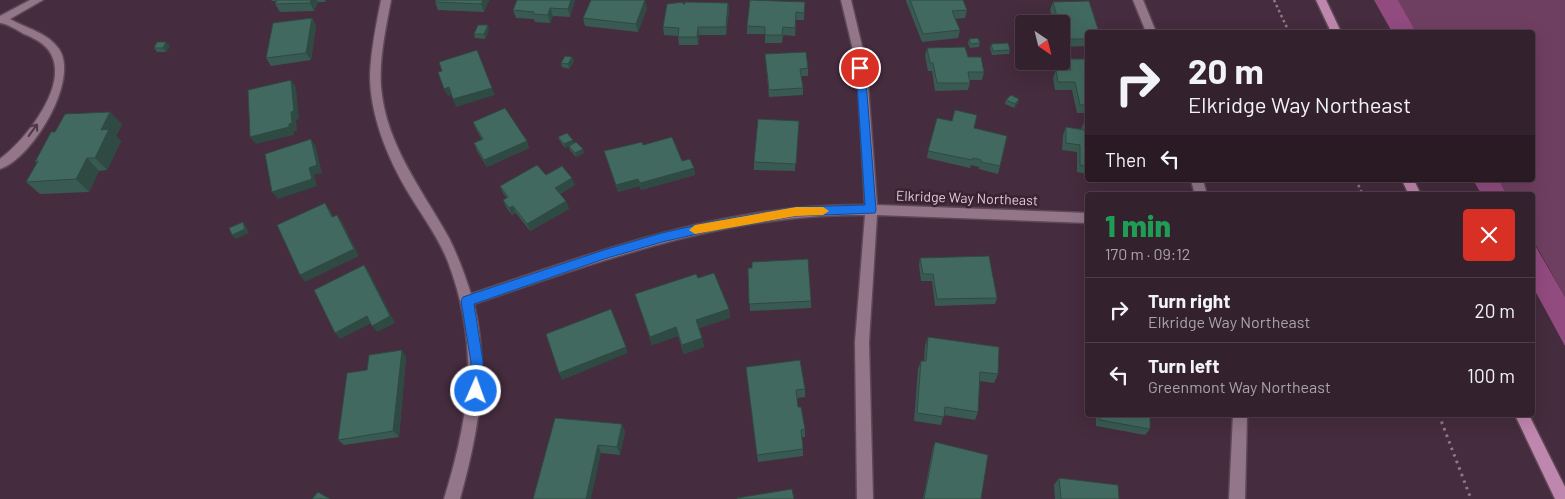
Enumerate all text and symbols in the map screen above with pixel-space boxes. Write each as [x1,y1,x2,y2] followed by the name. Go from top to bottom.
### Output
[1015,15,1070,70] north arrow
[1015,15,1070,70] map controls
[839,47,881,89] pin
[1188,49,1264,91] text: 20 m
[1105,50,1170,115] icon: right
[846,54,874,82] icon: arrive
[1188,91,1411,117] text: Elkridge Way Northeast
[28,123,38,137] one-way arrow
[1156,145,1184,173] icon: left
[1105,148,1146,171] text: Then
[896,187,1038,208] street label: Elkridge Way Northeast
[1105,207,1171,243] text: 1 min
[1463,209,1515,261] button: close
[1105,244,1190,263] text: 170 m · 09:12
[1148,289,1230,312] text: Turn right
[1105,296,1133,324] icon: right
[1475,299,1515,322] text: 20 m
[1148,312,1310,331] text: Elkridge Way Northeast
[1148,354,1219,377] text: Turn left
[1105,361,1133,389] icon: left
[449,364,501,416] position arrow
[1467,364,1515,387] text: 100 m
[1148,377,1331,396] text: Greenmont Way Northeast

